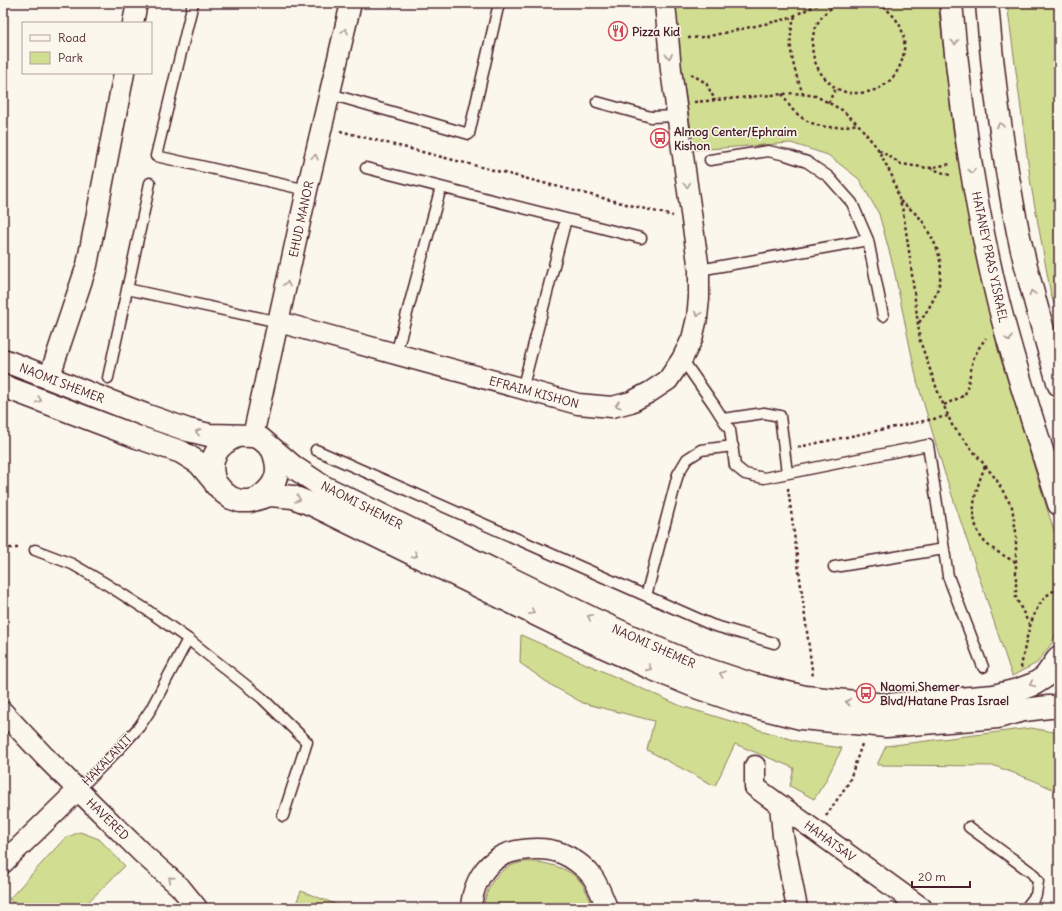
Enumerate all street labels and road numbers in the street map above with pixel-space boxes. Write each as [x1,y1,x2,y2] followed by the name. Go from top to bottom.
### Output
[286,179,317,259] street label: EHUD MANOR
[969,190,1011,324] street label: HATANEY PRAS YISRAEL
[17,360,107,406] street label: NAOMI SHEMER
[487,373,581,411] street label: EFRAIM KISHON
[319,478,406,532] street label: NAOMI SHEMER
[610,621,698,671] street label: NAOMI SHEMER
[79,731,135,789] street label: HAKALANIT
[83,795,133,843] street label: HAVERED
[801,817,859,865] street label: HAHATSAV

